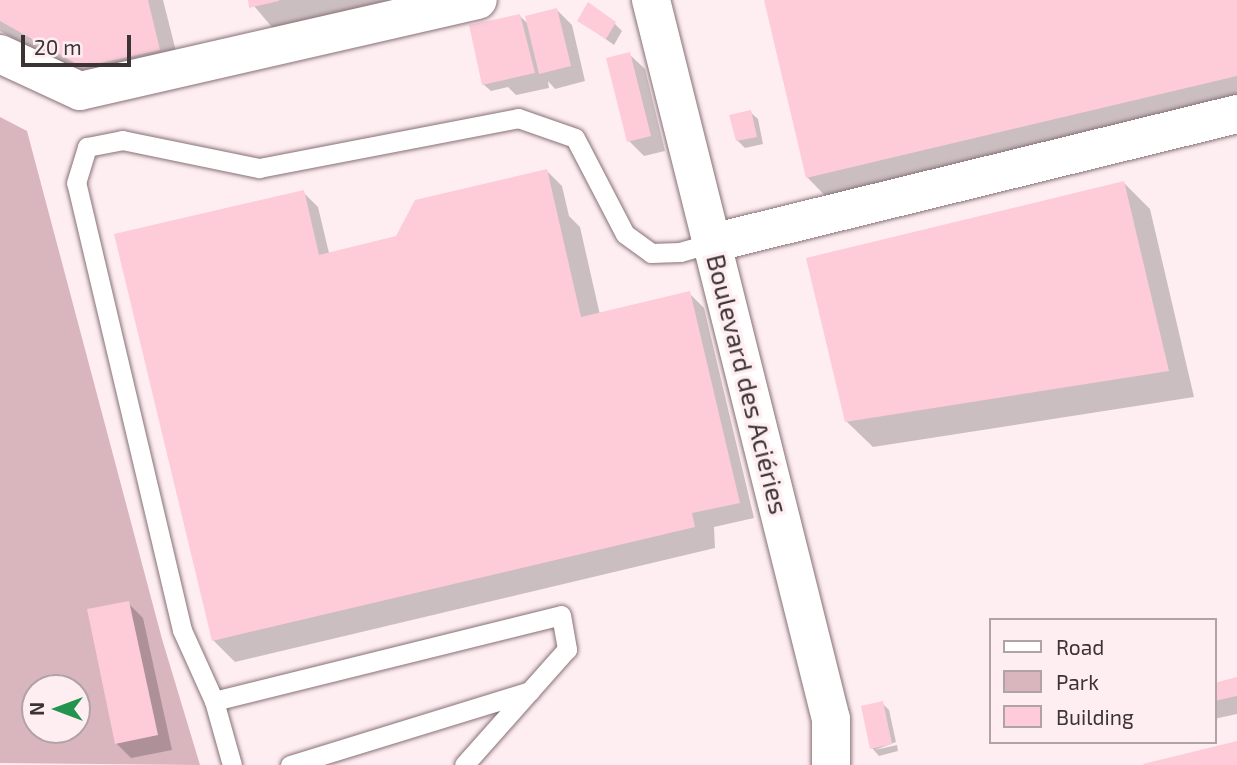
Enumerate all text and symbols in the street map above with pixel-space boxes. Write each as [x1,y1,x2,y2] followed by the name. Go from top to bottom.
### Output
[24,21,135,65] scale bar
[34,34,82,59] text: 20 m
[701,251,795,517] street label: Boulevard des Aciéries
[988,618,1216,744] legend
[1056,634,1104,659] text: Road
[1056,669,1099,694] text: Park
[21,674,91,744] north arrow
[25,702,48,716] text: N
[1056,704,1134,729] text: Building

